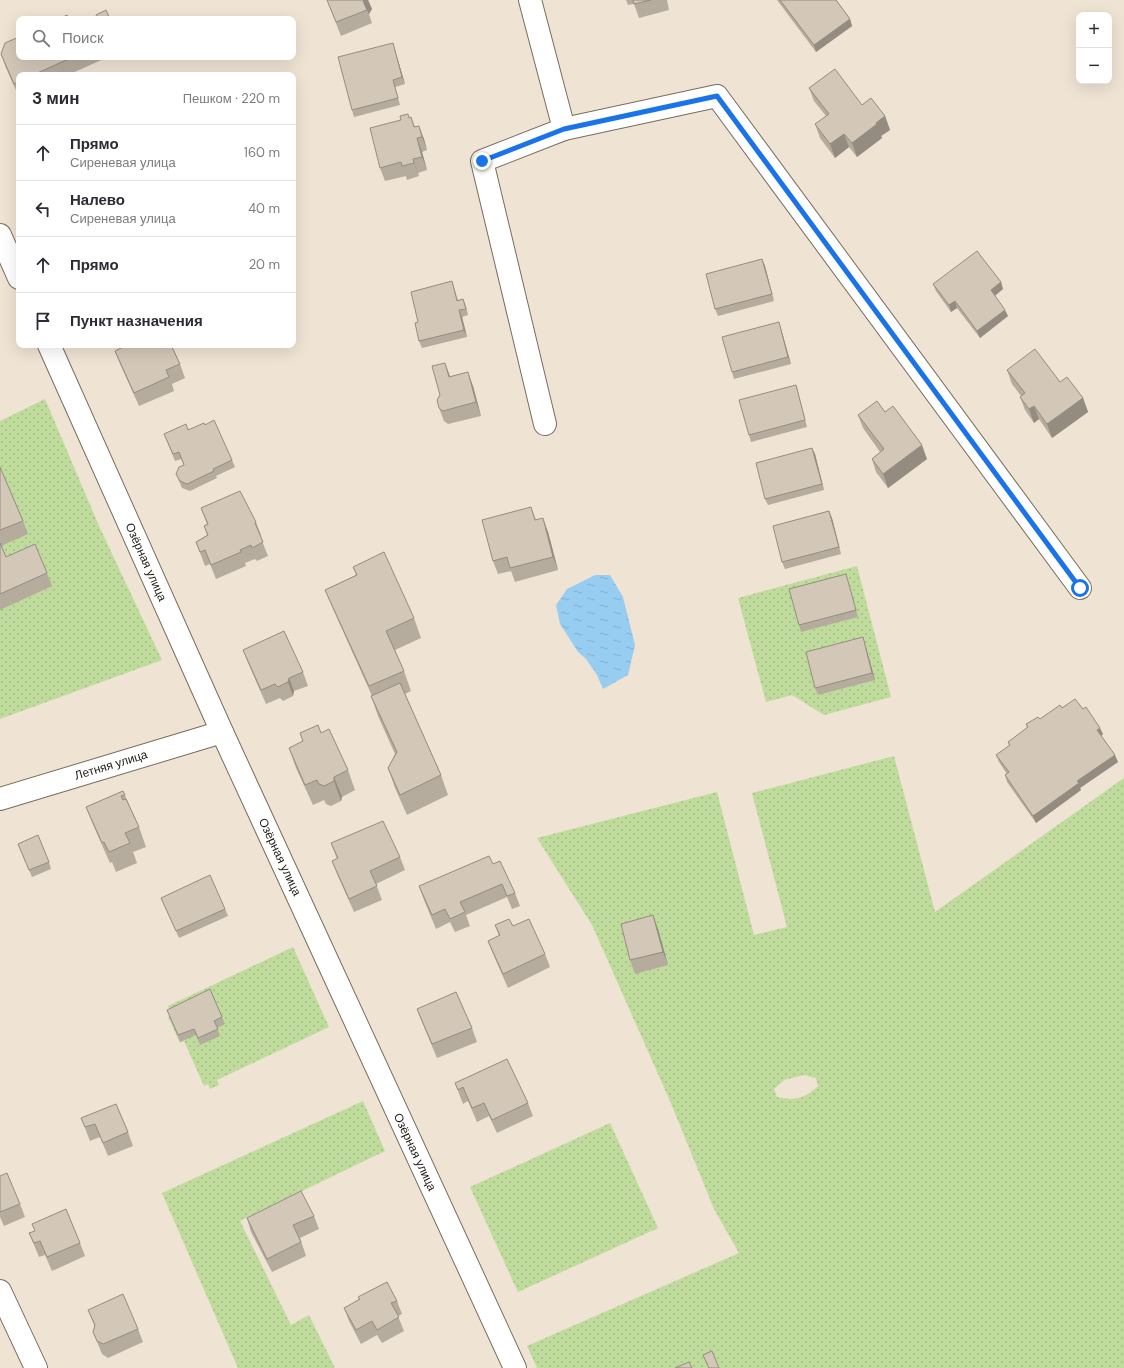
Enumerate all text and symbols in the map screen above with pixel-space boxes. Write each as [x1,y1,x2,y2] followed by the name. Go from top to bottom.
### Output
[1076,12,1112,84] map controls
[1076,12,1112,48] button: +
[16,16,296,60] search box
[30,27,52,49] icon: search
[62,28,104,48] text: Поиск
[1076,48,1112,84] button: −
[32,87,80,109] text: 3 мин
[183,90,280,107] text: Пешком · 220 m
[70,134,119,154] text: Прямо
[32,142,54,164] icon: ahead
[244,144,280,161] text: 160 m
[473,152,491,170] route end
[70,154,176,171] text: Сиреневая улица
[70,190,125,210] text: Налево
[32,198,54,220] icon: left
[248,200,280,217] text: 40 m
[70,210,176,227] text: Сиреневая улица
[32,254,54,276] icon: ahead
[70,255,119,275] text: Прямо
[249,256,280,273] text: 20 m
[32,310,54,332] icon: arrive
[70,311,203,331] text: Пункт назначения
[122,520,171,604] street label: Озёрная улица
[1071,579,1089,597] route start
[73,746,150,784] street label: Летняя улица
[255,815,305,899] street label: Озёрная улица
[390,1110,440,1194] street label: Озёрная улица

